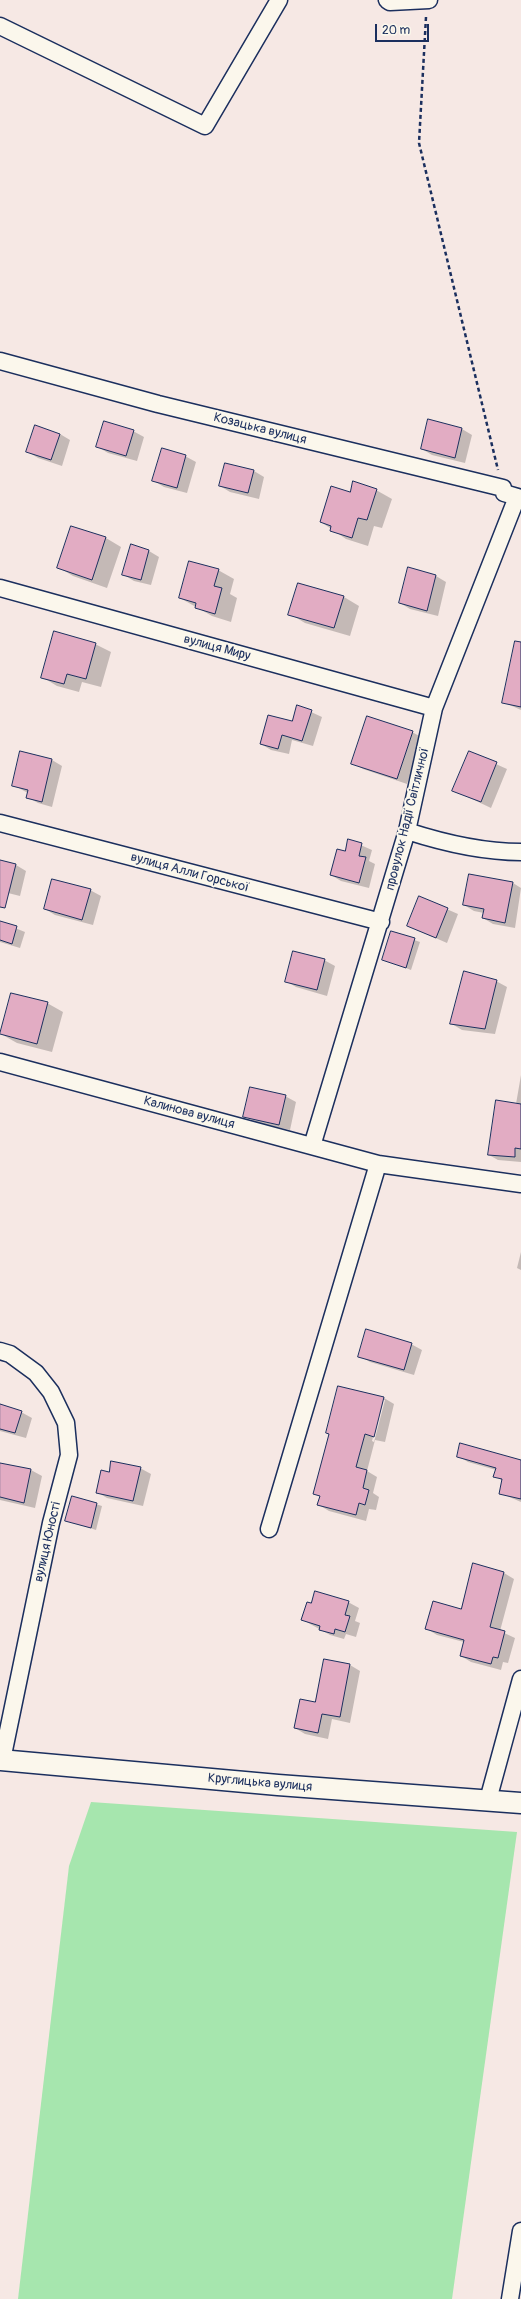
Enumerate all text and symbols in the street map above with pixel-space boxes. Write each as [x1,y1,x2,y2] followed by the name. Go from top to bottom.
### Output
[377,16,431,42] scale bar
[382,23,410,38] text: 20 m
[212,410,308,448] street label: Козацька вулиця
[182,632,252,664] street label: вулиця Миру
[383,746,433,892] street label: провулок Надії Світличної
[129,850,251,896] street label: вулиця Алли Горської
[142,1093,236,1133] street label: Калинова вулиця
[31,1501,65,1583] street label: вулиця Юності
[207,1771,313,1795] street label: Круглицька вулиця

